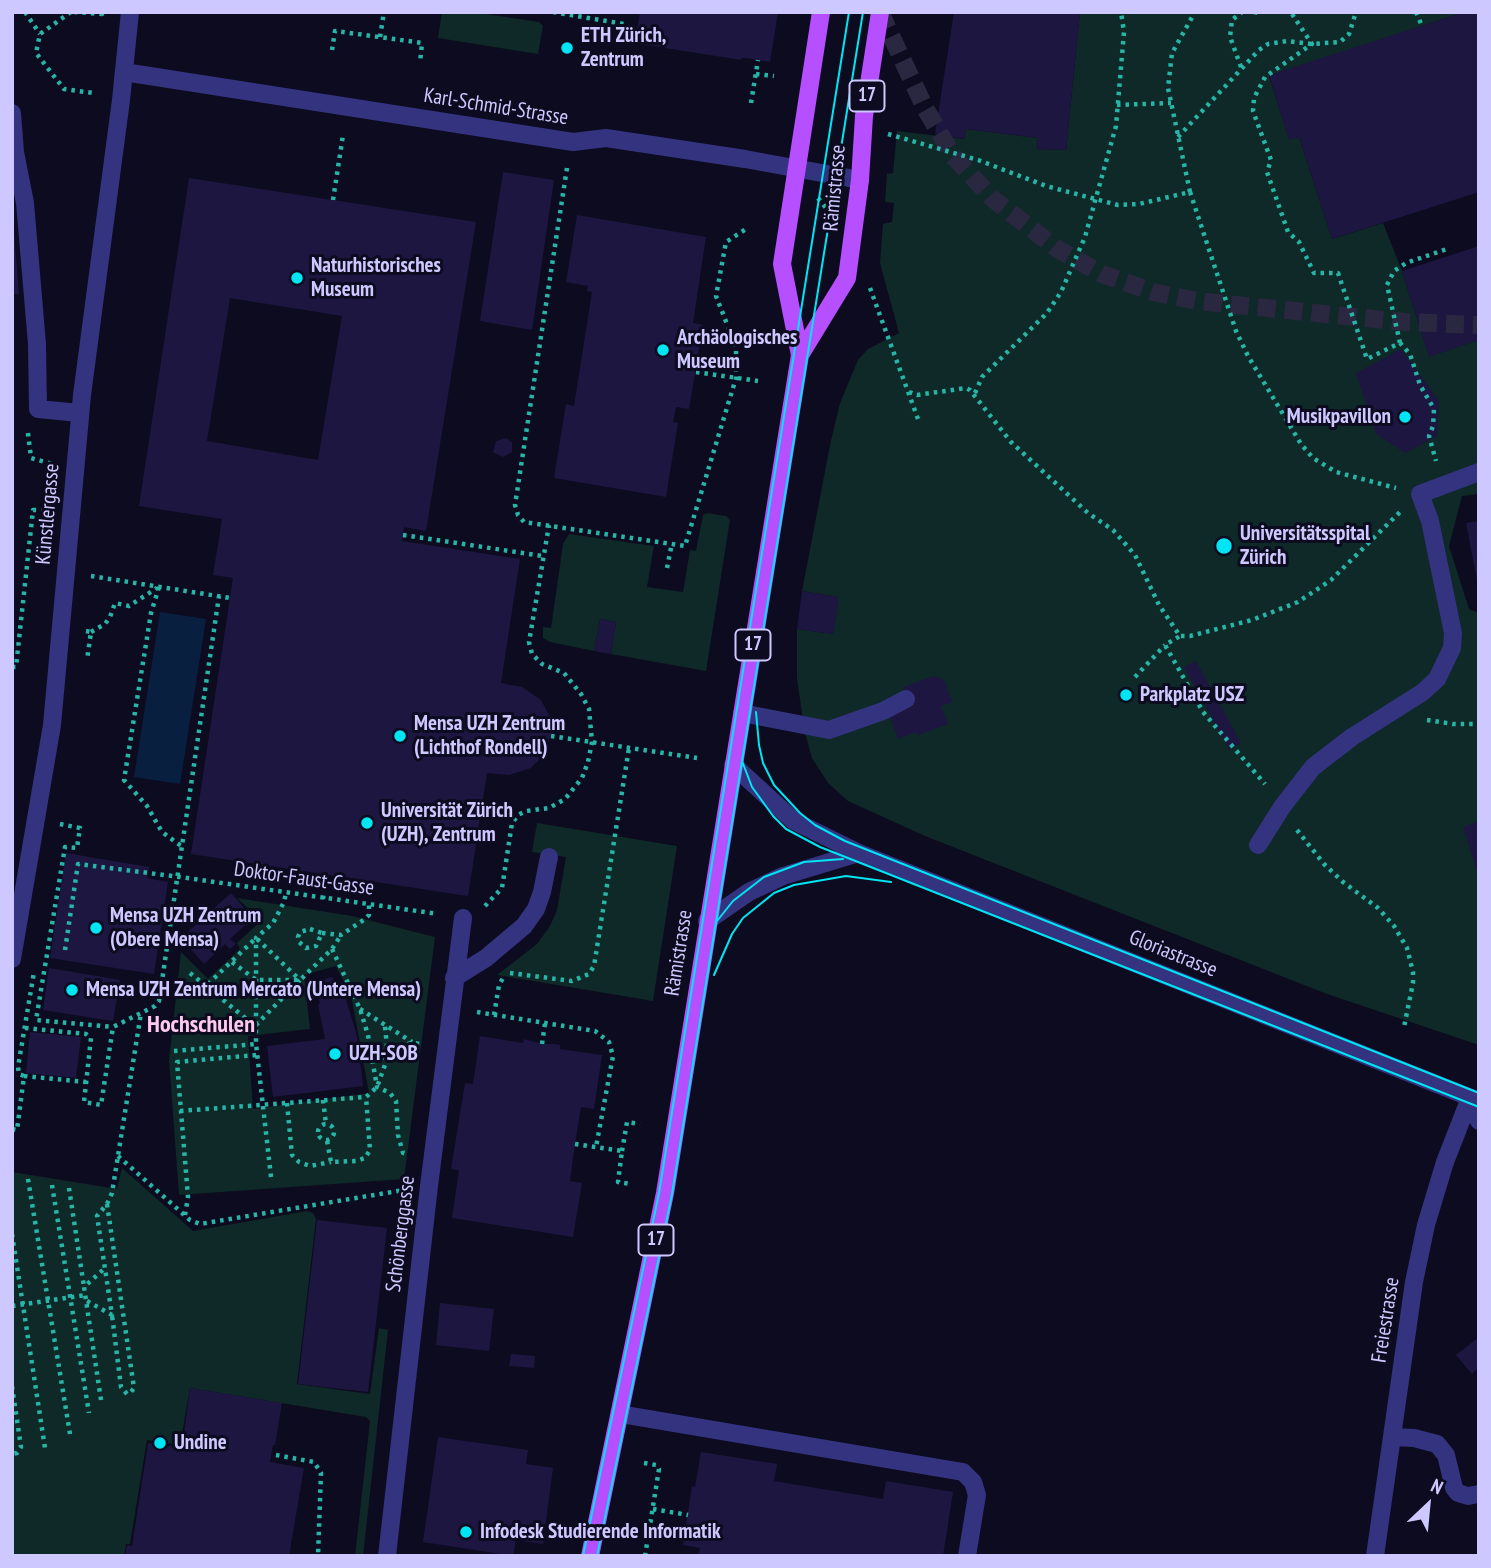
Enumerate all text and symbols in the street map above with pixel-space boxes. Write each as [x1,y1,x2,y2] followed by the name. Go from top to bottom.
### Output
[581,23,666,73] place label: ETH Zürich, Zentrum
[559,40,575,56] marker: ETH Zürich, Zentrum
[850,80,884,111] road number: 17
[422,83,570,131] street label: Karl-Schmid-Strasse
[819,144,851,232] street label: Rämistrasse
[311,253,441,303] place label: Naturhistorisches Museum
[289,270,305,286] marker: Naturhistorisches Museum
[677,325,797,375] place label: Archäologisches Museum
[655,342,671,358] marker: Archäologisches Museum
[1287,404,1391,430] place label: Musikpavillon
[1397,409,1413,425] marker: Musikpavillon
[31,462,65,566] street label: Künstlergasse
[1240,521,1370,571] place label: Universitätsspital Zürich
[1214,536,1234,556] marker: Universitätsspital Zürich
[736,630,770,660] road number: 17
[1140,682,1244,708] place label: Parkplatz USZ
[1118,687,1134,703] marker: Parkplatz USZ
[414,711,565,761] place label: Mensa UZH Zentrum (Lichthof Rondell)
[392,728,408,744] marker: Mensa UZH Zentrum (Lichthof Rondell)
[381,798,513,848] place label: Universität Zürich (UZH), Zentrum
[359,815,375,831] marker: Universität Zürich (UZH), Zentrum
[232,857,376,901] street label: Doktor-Faust-Gasse
[110,903,261,953] place label: Mensa UZH Zentrum (Obere Mensa)
[660,908,698,998] street label: Rämistrasse
[88,920,104,936] marker: Mensa UZH Zentrum (Obere Mensa)
[1125,925,1221,983] street label: Gloriastrasse
[86,977,421,1003] place label: Mensa UZH Zentrum Mercato (Untere Mensa)
[64,982,80,998] marker: Mensa UZH Zentrum Mercato (Untere Mensa)
[147,1011,255,1039] district label: Hochschulen
[349,1041,418,1067] place label: UZH-SOB
[327,1046,343,1062] marker: UZH-SOB
[381,1174,421,1294] street label: Schönberggasse
[638,1224,674,1256] road number: 17
[1367,1275,1405,1365] street label: Freiestrasse
[174,1430,227,1456] place label: Undine
[152,1435,168,1451] marker: Undine
[1393,1470,1463,1540] north arrow
[1427,1473,1447,1499] text: N
[480,1519,721,1545] place label: Infodesk Studierende Informatik
[458,1524,474,1540] marker: Infodesk Studierende Informatik

